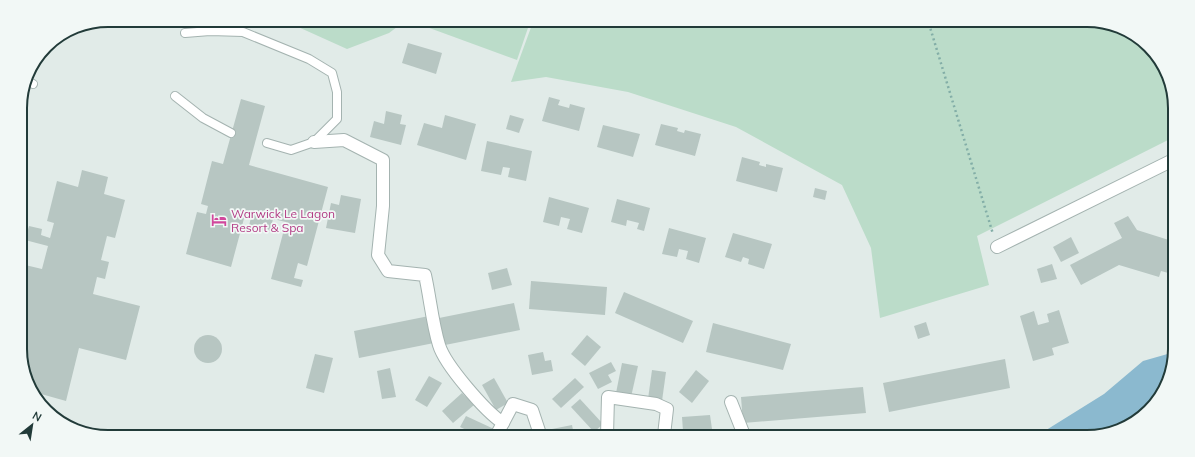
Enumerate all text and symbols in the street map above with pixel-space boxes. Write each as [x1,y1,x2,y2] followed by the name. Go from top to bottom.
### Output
[231,206,335,235] place label: Warwick Le Lagon Resort & Spa
[210,211,228,229] hotel icon: Warwick Le Lagon Resort & Spa
[12,405,52,445] north arrow
[30,408,44,424] text: N

